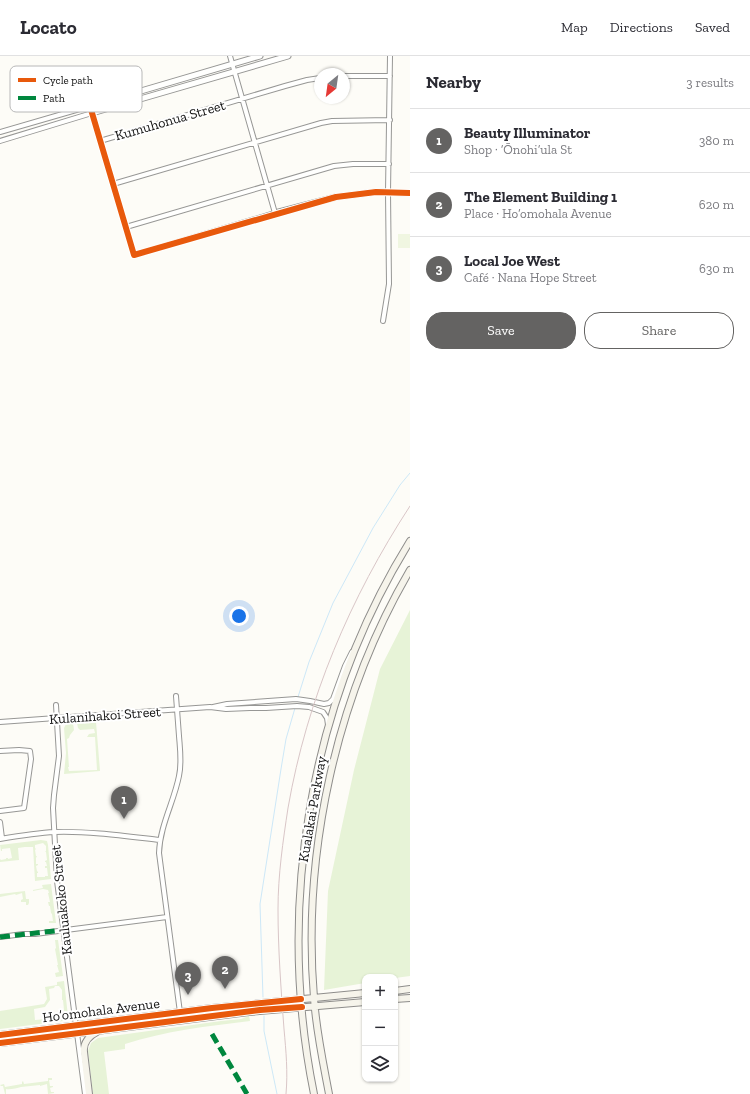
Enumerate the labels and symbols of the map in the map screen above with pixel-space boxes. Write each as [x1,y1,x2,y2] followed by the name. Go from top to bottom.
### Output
[10,66,142,112] legend
[314,68,350,104] north arrow
[43,74,94,87] text: Cycle path
[43,92,66,105] text: Path
[113,96,228,144] street label: Kumuhonua Street
[229,606,249,626] your location
[49,703,162,728] street label: Kulanihakoi Street
[295,754,330,863] street label: Kualakai Parkway
[111,786,137,819] pin: 1
[47,843,76,956] street label: Kauluakoko Street
[212,956,238,989] pin: 2
[175,962,201,995] pin: 3
[41,995,161,1026] street label: Ho’omohala Avenue

